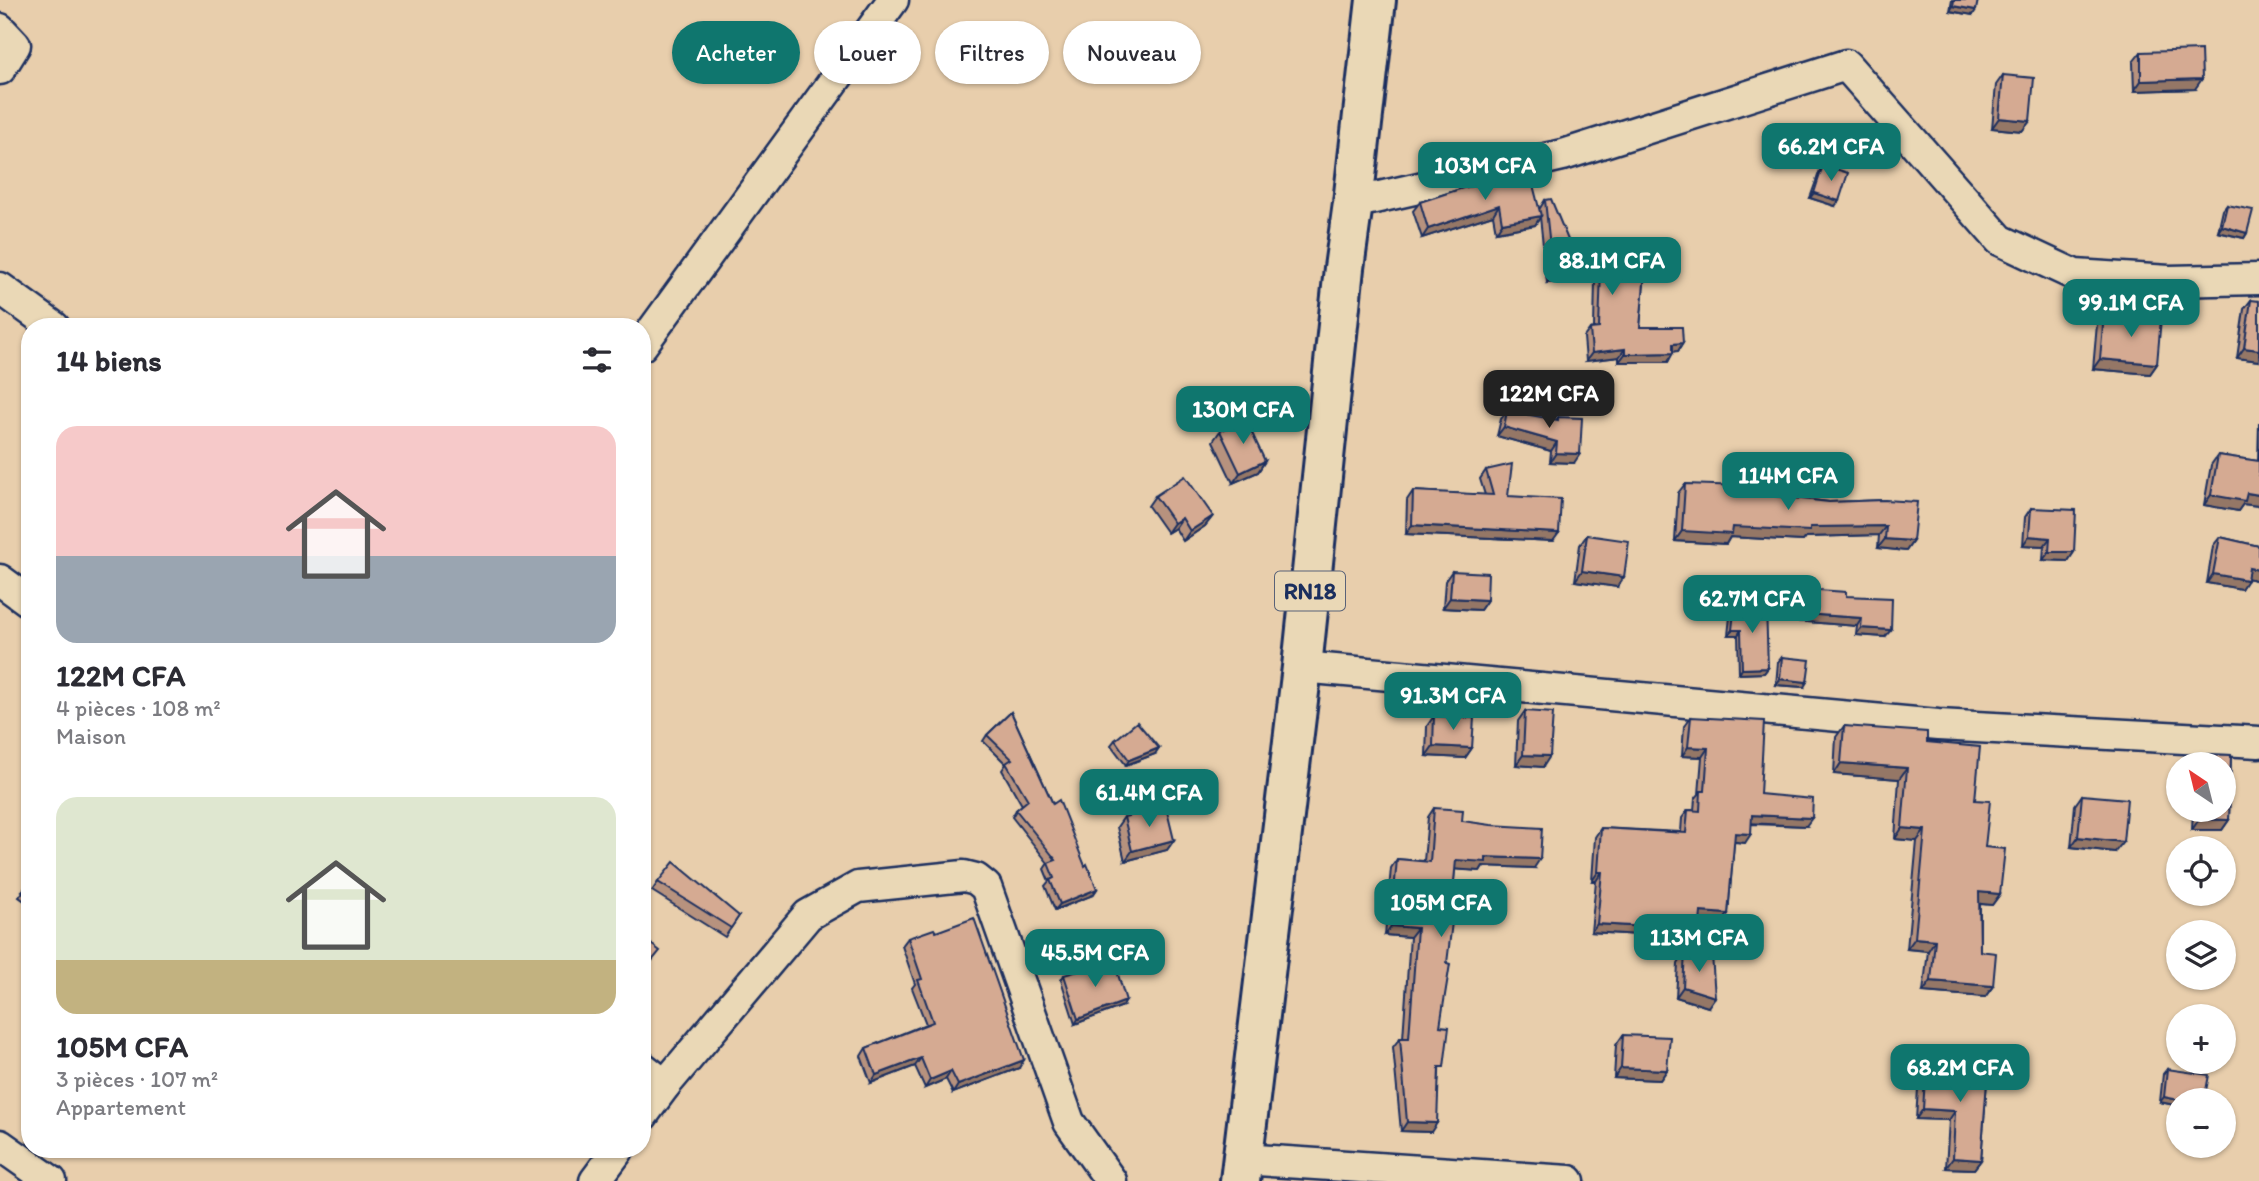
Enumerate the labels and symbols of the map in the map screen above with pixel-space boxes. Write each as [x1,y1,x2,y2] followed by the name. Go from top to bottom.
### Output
[1751,124,1911,183] pin: 66.2M CFA
[1413,142,1557,202] pin: 103M CFA
[1532,238,1692,297] pin: 88.1M CFA
[2051,280,2211,339] pin: 99.1M CFA
[1477,370,1621,430] pin: 122M CFA
[1171,386,1315,446] pin: 130M CFA
[1716,452,1860,512] pin: 114M CFA
[1275,572,1345,610] road number: RN18
[1672,576,1832,635] pin: 62.7M CFA
[1373,672,1533,732] pin: 91.3M CFA
[2166,752,2236,822] north arrow
[1069,770,1229,829] pin: 61.4M CFA
[1369,880,1513,939] pin: 105M CFA
[1627,914,1771,974] pin: 113M CFA
[1015,930,1175,989] pin: 45.5M CFA
[1880,1044,2040,1104] pin: 68.2M CFA

